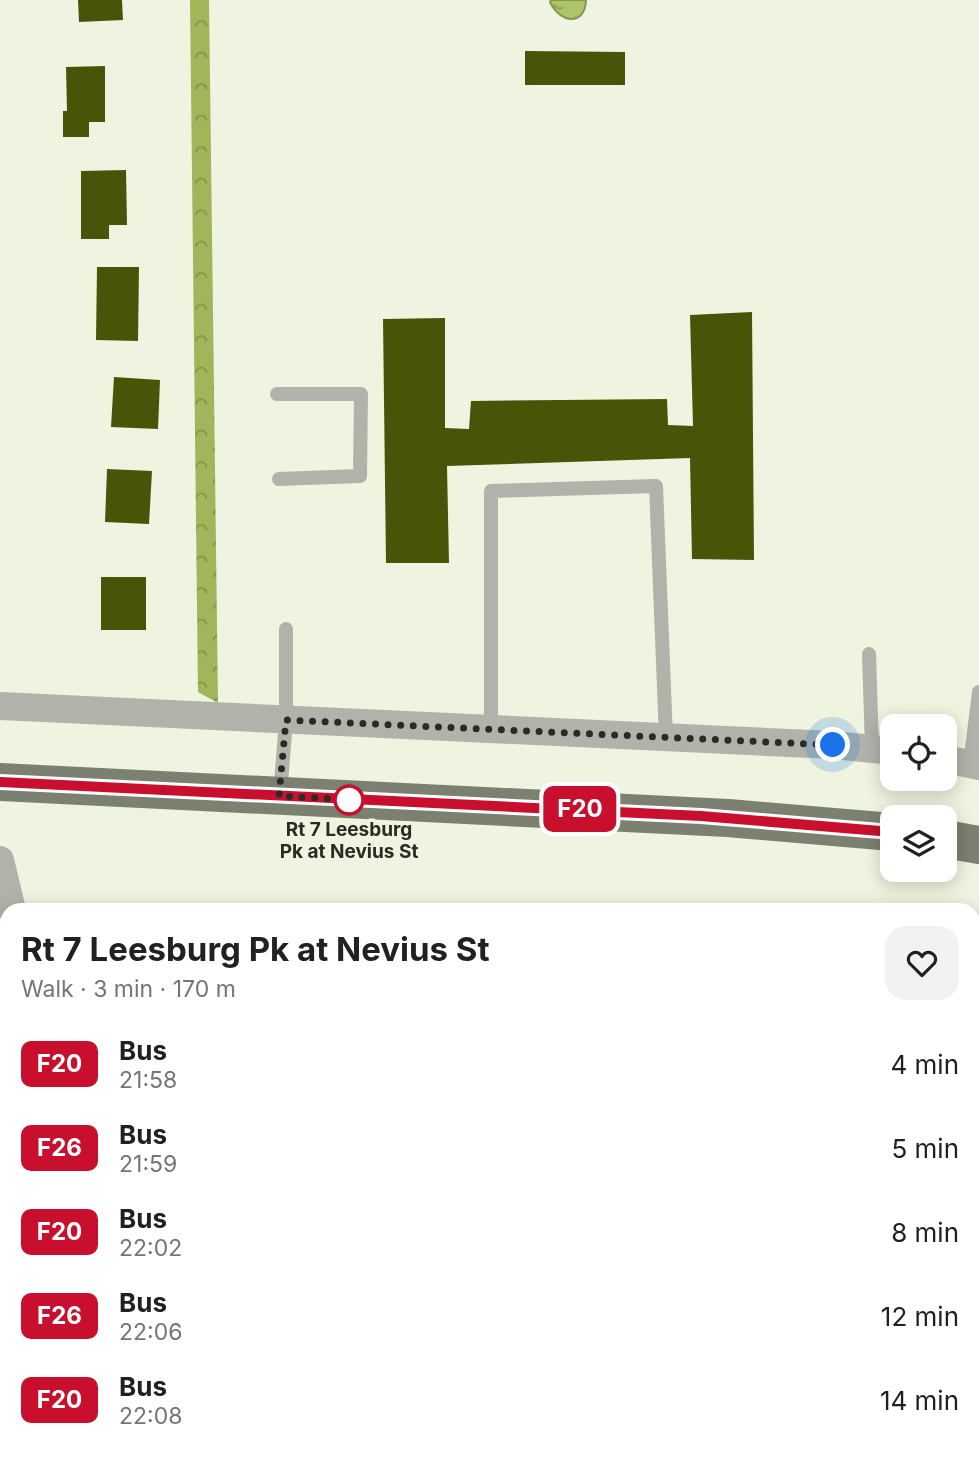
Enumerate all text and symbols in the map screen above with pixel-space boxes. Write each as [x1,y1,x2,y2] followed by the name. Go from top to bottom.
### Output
[880,714,957,882] map controls
[880,714,957,791] button: locate
[815,727,850,762] your location
[334,785,364,815] marker: Rt 7 Leesburg Pk at Nevius St
[540,786,620,832] line badge: F20
[557,794,603,823] text: F20
[880,805,957,882] button: layers
[280,818,418,863] place label: Rt 7 Leesburg Pk at Nevius St
[885,926,959,1000] button: heart
[21,929,490,969] text: Rt 7 Leesburg Pk at Nevius St
[21,975,236,1003] text: Walk · 3 min · 170 m
[119,1035,167,1066] text: Bus
[37,1049,82,1078] text: F20
[890,1049,959,1080] text: 4 min
[119,1066,177,1094] text: 21:58
[119,1119,167,1150] text: Bus
[37,1133,82,1162] text: F26
[891,1133,959,1164] text: 5 min
[119,1150,177,1178] text: 21:59
[119,1203,167,1234] text: Bus
[37,1217,82,1246] text: F20
[891,1217,959,1248] text: 8 min
[119,1234,182,1262] text: 22:02
[119,1287,167,1318] text: Bus
[37,1301,82,1330] text: F26
[881,1301,959,1332] text: 12 min
[119,1318,182,1346] text: 22:06
[119,1371,167,1402] text: Bus
[37,1385,82,1414] text: F20
[880,1385,959,1416] text: 14 min
[119,1402,182,1430] text: 22:08

